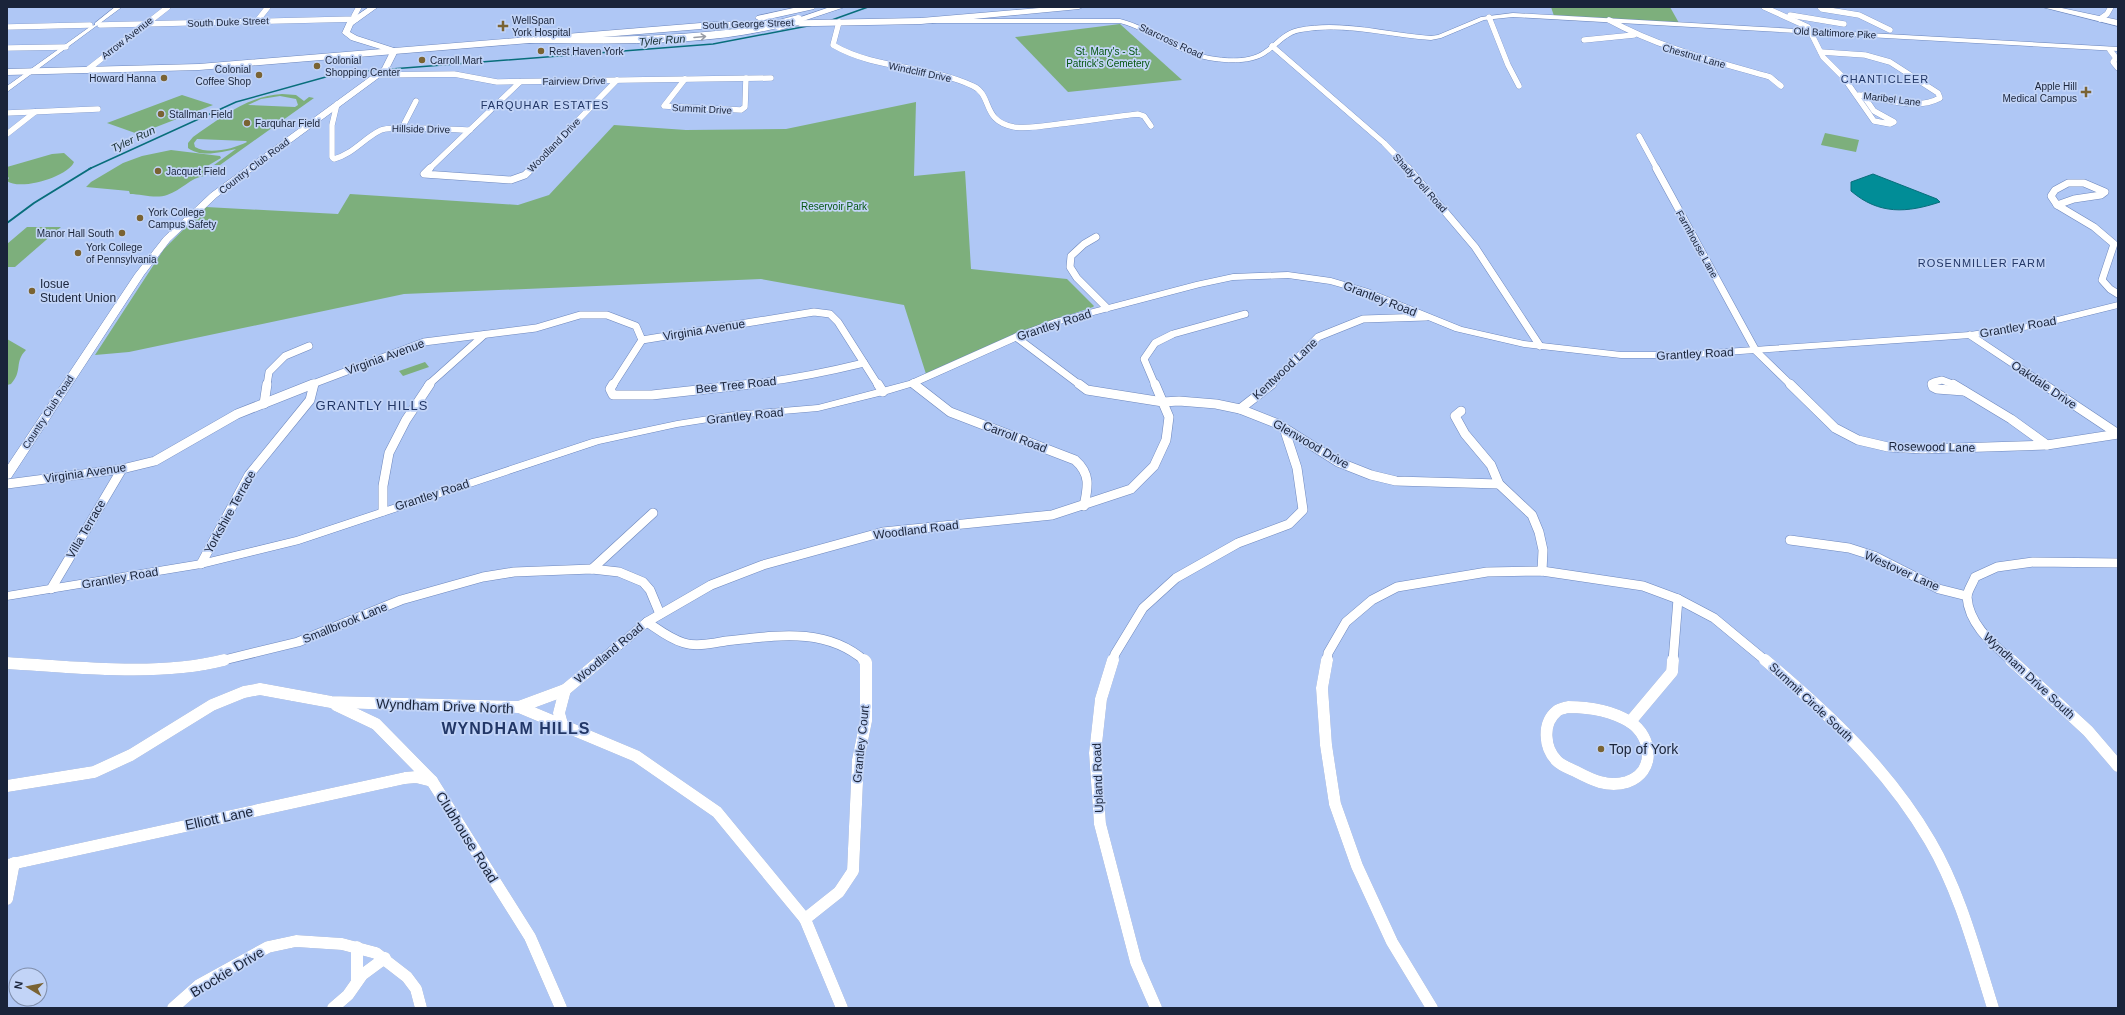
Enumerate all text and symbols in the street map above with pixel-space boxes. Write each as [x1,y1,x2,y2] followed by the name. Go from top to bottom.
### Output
[99,14,155,61] street label: Arrow Avenue
[187,15,269,29] street label: South Duke Street
[512,15,571,38] place label: WellSpan York Hospital
[702,17,794,31] street label: South George Street
[497,20,509,32] marker: WellSpan York Hospital
[1137,21,1205,61] street label: Starcross Road
[1793,25,1877,41] street label: Old Baltimore Pike
[638,32,686,48] water label: Tyler Run
[693,33,706,41] one-way arrow
[1661,42,1727,70] street label: Chestnut Lane
[536,46,546,56] marker: Rest Haven York
[549,46,624,57] place label: Rest Haven York
[1066,46,1150,69] park label: St. Mary's - St. Patrick's Cemetery
[325,55,401,78] place label: Colonial Shopping Center
[417,55,427,65] marker: Carroll Mart
[430,55,482,66] place label: Carroll Mart
[888,60,953,84] street label: Windcliff Drive
[312,61,322,71] marker: Colonial Shopping Center
[196,64,251,87] place label: Colonial Coffee Shop
[254,70,264,80] marker: Colonial Coffee Shop
[89,73,156,84] place label: Howard Hanna
[159,73,169,83] marker: Howard Hanna
[1841,73,1929,85] district label: CHANTICLEER
[542,75,606,87] street label: Fairview Drive
[2003,81,2077,104] place label: Apple Hill Medical Campus
[2080,86,2092,98] marker: Apple Hill Medical Campus
[1863,90,1922,108] street label: Maribel Lane
[481,99,609,111] district label: FARQUHAR ESTATES
[672,102,733,116] street label: Summit Drive
[156,109,166,119] marker: Stallman Field
[169,109,232,120] place label: Stallman Field
[525,115,583,174] street label: Woodland Drive
[242,118,252,128] marker: Farquhar Field
[255,118,320,129] place label: Farquhar Field
[392,123,451,135] street label: Hillside Drive
[109,124,157,154] water label: Tyler Run
[217,136,291,196] street label: Country Club Road
[1391,151,1449,215] street label: Shady Dell Road
[153,166,163,176] marker: Jacquet Field
[166,166,225,177] place label: Jacquet Field
[801,201,868,212] park label: Reservoir Park
[148,207,216,230] place label: York College Campus Safety
[1674,208,1720,280] street label: Farmhouse Lane
[135,213,145,223] marker: York College Campus Safety
[37,228,114,239] place label: Manor Hall South
[117,228,127,238] marker: Manor Hall South
[86,242,157,265] place label: York College of Pennsylvania
[73,248,83,258] marker: York College of Pennsylvania
[1918,257,2046,269] district label: ROSENMILLER FARM
[40,277,116,305] place label: Iosue Student Union
[1341,279,1419,319] street label: Grantley Road
[27,286,37,296] marker: Iosue Student Union
[1015,306,1093,344] street label: Grantley Road
[1979,313,2057,341] street label: Grantley Road
[662,317,746,343] street label: Virginia Avenue
[1250,335,1321,403] street label: Kentwood Lane
[344,336,427,378] street label: Virginia Avenue
[1656,345,1734,363] street label: Grantley Road
[2009,358,2080,412] street label: Oakdale Drive
[20,373,76,451] street label: Country Club Road
[695,374,777,396] street label: Bee Tree Road
[316,398,428,413] district label: GRANTLY HILLS
[706,405,784,427] street label: Grantley Road
[1271,417,1352,472] street label: Glenwood Drive
[981,418,1049,456] street label: Carroll Road
[1889,439,1976,455] street label: Rosewood Lane
[43,460,127,486] street label: Virginia Avenue
[201,468,259,556] street label: Yorkshire Terrace
[393,476,471,514] street label: Grantley Road
[64,497,109,561] street label: Villa Terrace
[873,518,959,542] street label: Woodland Road
[1862,548,1942,594] street label: Westover Lane
[81,564,159,592] street label: Grantley Road
[301,600,390,646] street label: Smallbrook Lane
[572,620,646,686] street label: Woodland Road
[1980,630,2078,722] street label: Wyndham Drive South
[1766,660,1856,744] street label: Summit Circle South
[376,696,514,716] street label: Wyndham Drive North
[850,704,872,784] street label: Grantley Court
[442,720,590,737] district label: WYNDHAM HILLS
[1609,741,1679,757] place label: Top of York
[1090,743,1106,813] street label: Upland Road
[1596,744,1606,754] marker: Top of York
[433,789,501,885] street label: Clubhouse Road
[183,803,255,833] street label: Elliott Lane
[187,944,267,1000] street label: Brockie Drive
[8,967,48,1007] north arrow
[12,980,25,990] text: N

